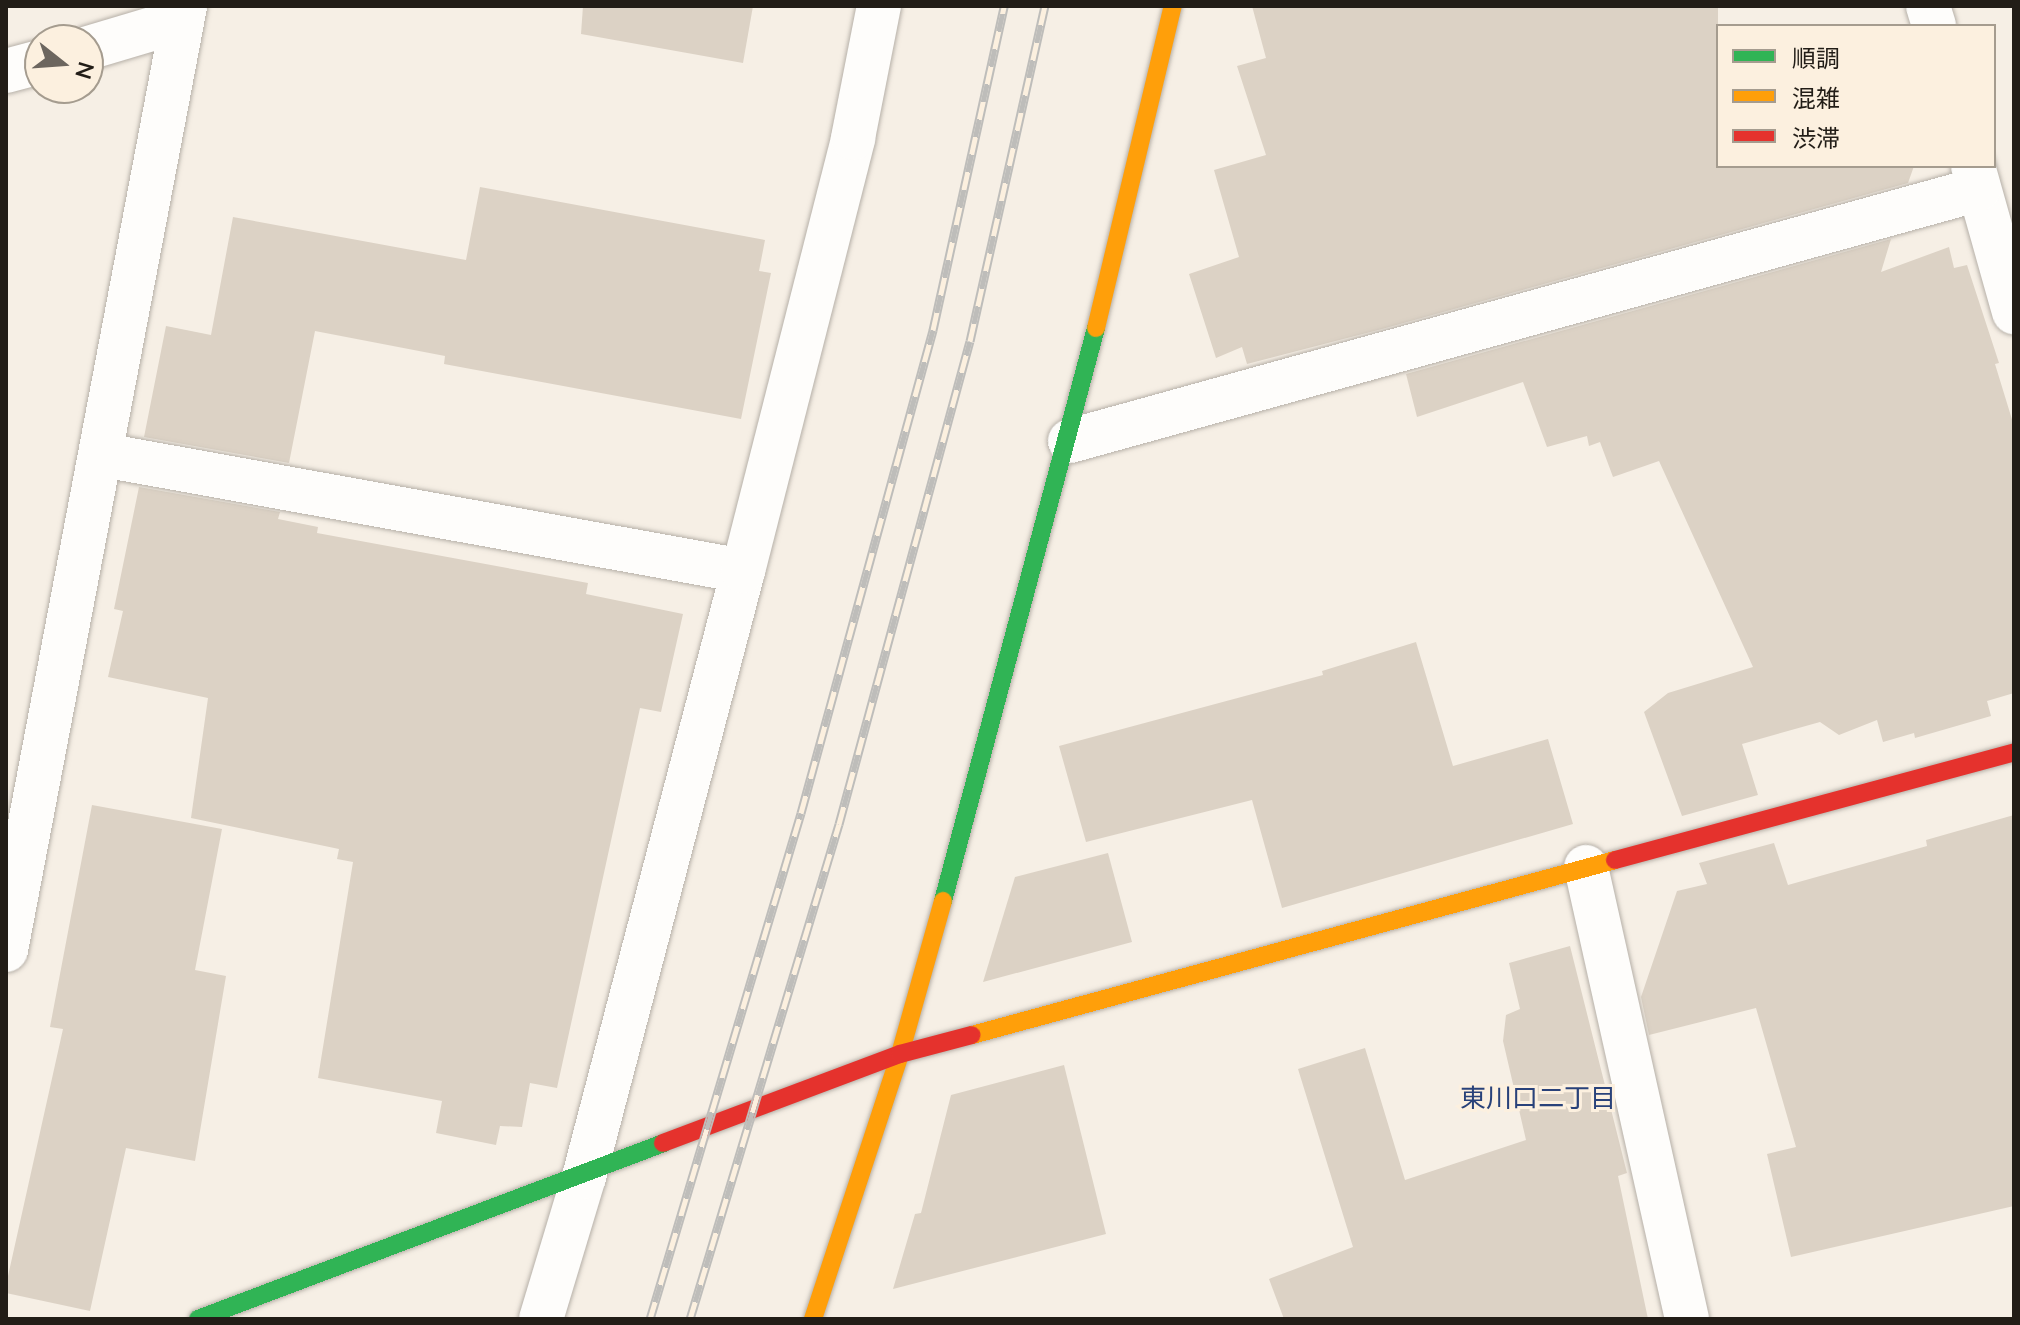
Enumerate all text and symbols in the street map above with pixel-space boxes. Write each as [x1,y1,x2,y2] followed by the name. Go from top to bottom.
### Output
[24,24,104,104] north arrow
[1716,24,1996,168] legend
[1792,43,1840,73] text: 順調
[69,58,101,82] text: N
[1792,83,1840,113] text: 混雑
[1792,123,1840,153] text: 渋滞
[1460,1082,1616,1114] district label: 東川口二丁目

